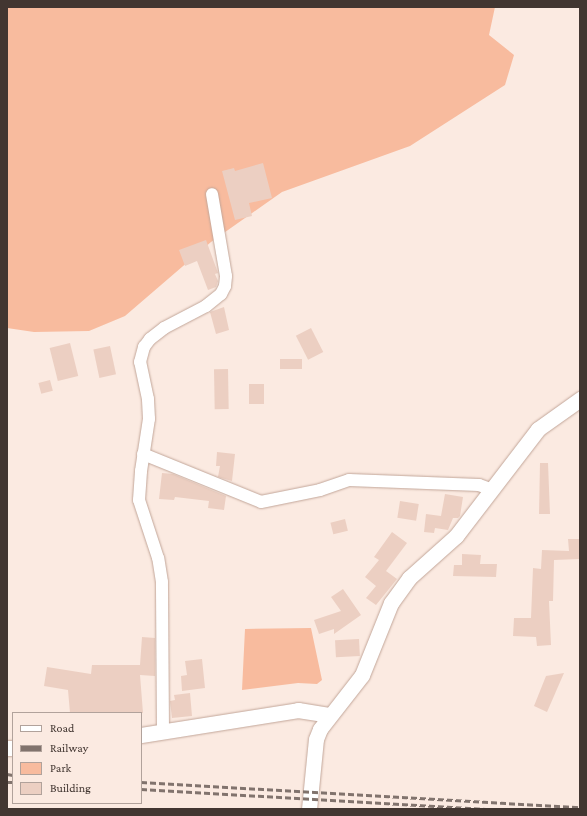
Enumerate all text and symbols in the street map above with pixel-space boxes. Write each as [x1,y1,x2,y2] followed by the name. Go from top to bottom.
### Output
[12,712,142,804] legend
[50,721,74,735] text: Road
[50,741,88,755] text: Railway
[50,761,71,775] text: Park
[50,781,91,795] text: Building

